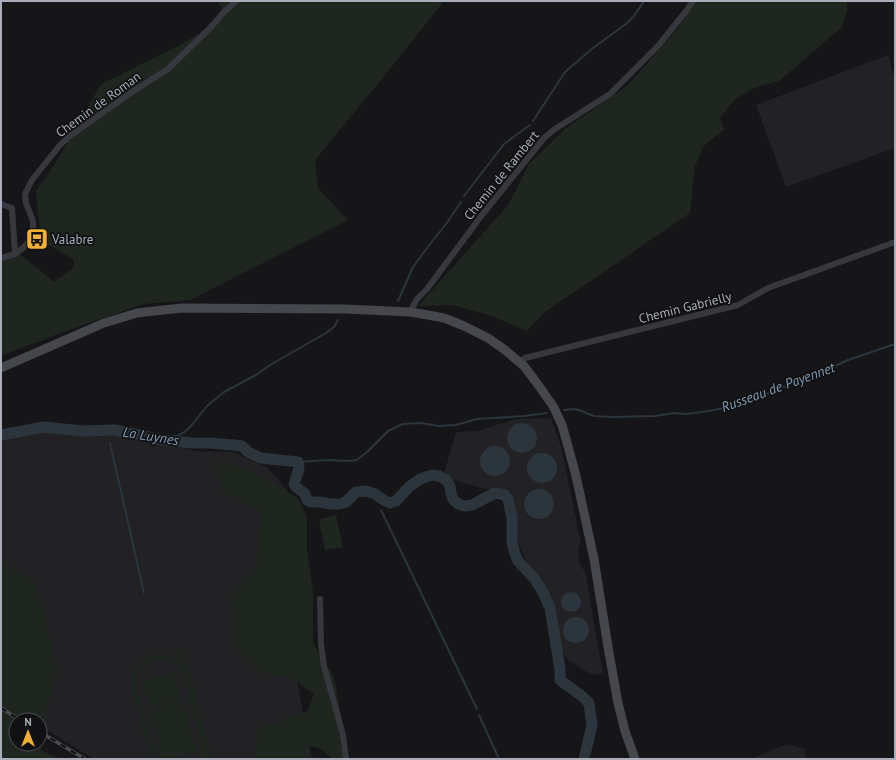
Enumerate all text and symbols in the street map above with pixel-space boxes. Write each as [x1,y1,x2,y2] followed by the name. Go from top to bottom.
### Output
[52,68,144,141] street label: Chemin de Roman
[460,127,543,224] street label: Chemin de Rambert
[24,226,50,252] bus stop icon: Valabre
[51,231,93,248] place label: Valabre
[637,288,733,327] street label: Chemin Gabrielly
[719,358,838,416] water label: Russeau de Payennet
[122,423,181,449] water label: La Luynes
[8,712,48,752] north arrow
[24,715,32,729] text: N

